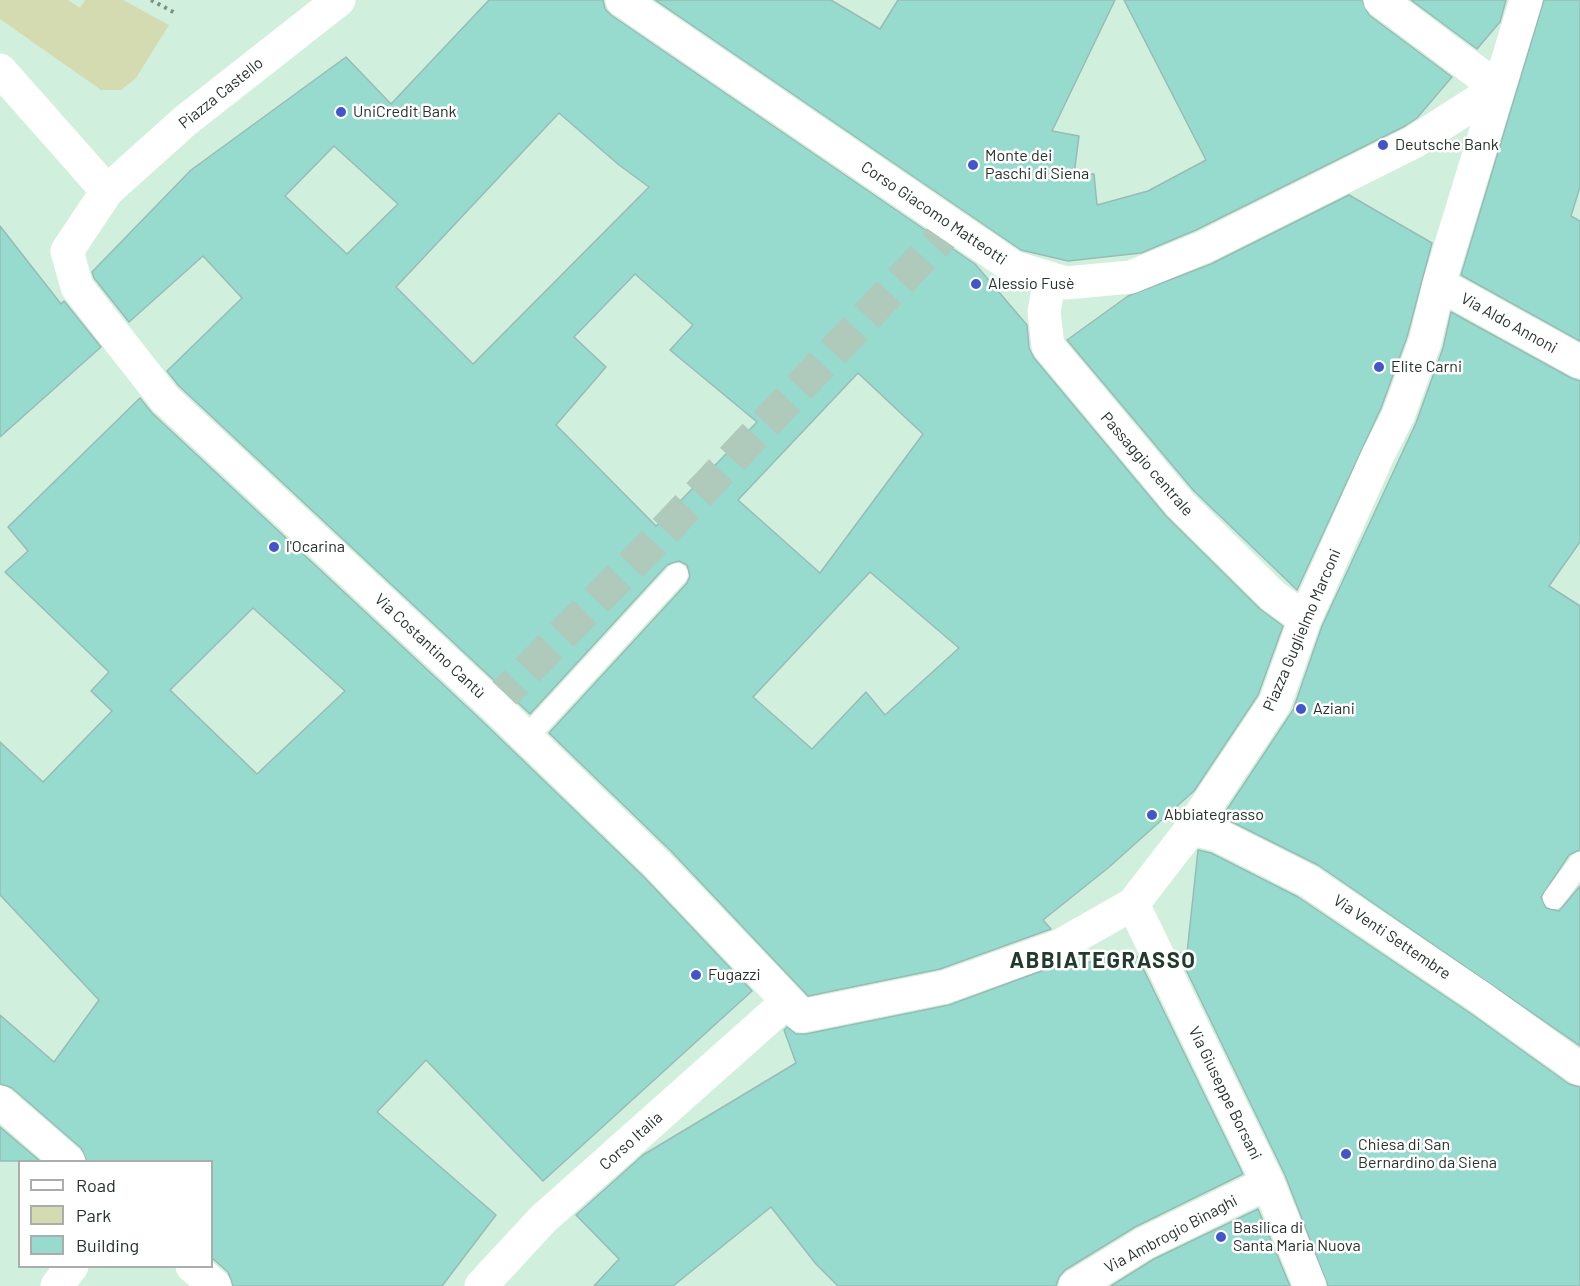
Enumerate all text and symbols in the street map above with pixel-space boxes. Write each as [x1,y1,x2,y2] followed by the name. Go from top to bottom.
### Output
[175,53,267,133] street label: Piazza Castello
[353,102,457,122] place label: UniCredit Bank
[334,105,348,119] marker: UniCredit Bank
[1395,135,1499,155] place label: Deutsche Bank
[1376,138,1390,152] marker: Deutsche Bank
[985,146,1089,184] place label: Monte dei Paschi di Siena
[857,157,1011,269] street label: Corso Giacomo Matteotti
[966,158,980,172] marker: Monte dei Paschi di Siena
[988,274,1075,294] place label: Alessio Fusè
[969,277,983,291] marker: Alessio Fusè
[1457,289,1561,357] street label: Via Aldo Annoni
[1391,357,1462,377] place label: Elite Carni
[1372,360,1386,374] marker: Elite Carni
[1097,408,1197,520] street label: Passaggio centrale
[286,537,345,557] place label: l'Ocarina
[267,540,281,554] marker: l'Ocarina
[1259,546,1345,714] street label: Piazza Guglielmo Marconi
[371,590,489,702] street label: Via Costantino Cantù
[1313,699,1355,719] place label: Aziani
[1294,702,1308,716] marker: Aziani
[1164,805,1264,825] place label: Abbiategrasso
[1145,808,1159,822] marker: Abbiategrasso
[1330,891,1454,983] street label: Via Venti Settembre
[1010,948,1196,974] district label: ABBIATEGRASSO
[708,965,760,985] place label: Fugazzi
[689,968,703,982] marker: Fugazzi
[1184,1023,1266,1163] street label: Via Giuseppe Borsani
[596,1108,666,1174] street label: Corso Italia
[1358,1135,1497,1173] place label: Chiesa di San Bernardino da Siena
[1339,1147,1353,1161] marker: Chiesa di San Bernardino da Siena
[18,1160,213,1268] legend
[76,1174,116,1196] text: Road
[1101,1191,1241,1277] street label: Via Ambrogio Binaghi
[76,1204,111,1226] text: Park
[1233,1218,1361,1256] place label: Basilica di Santa Maria Nuova
[1214,1230,1228,1244] marker: Basilica di Santa Maria Nuova
[76,1234,139,1256] text: Building

